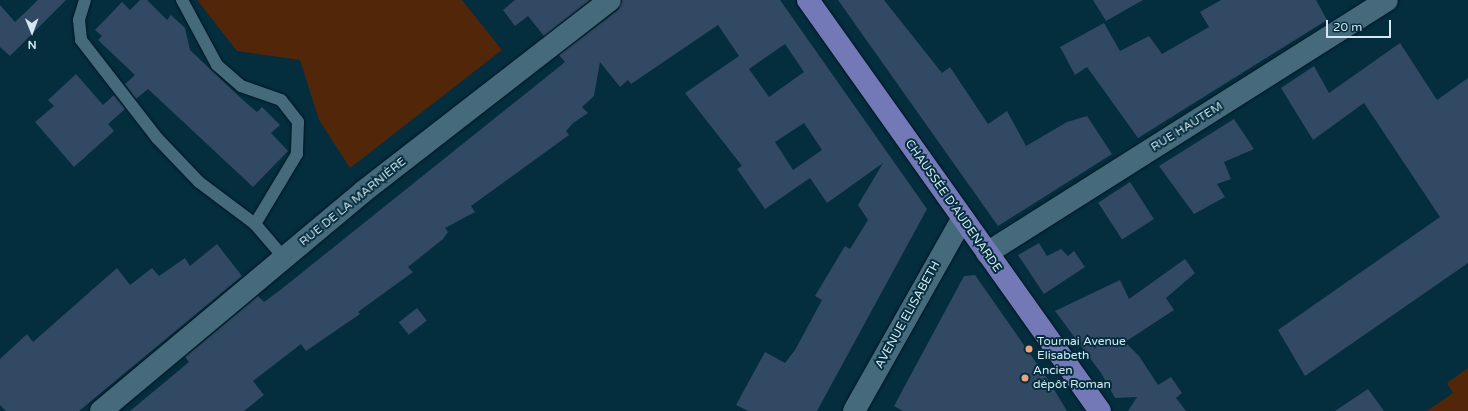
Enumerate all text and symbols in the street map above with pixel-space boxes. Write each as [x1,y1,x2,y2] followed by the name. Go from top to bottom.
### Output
[12,12,52,52] north arrow
[1328,12,1393,38] scale bar
[1333,20,1362,34] text: 20 m
[28,38,37,51] text: N
[1148,99,1226,155] street label: RUE HAUTEM
[902,137,1004,275] street label: CHAUSSÉE D'AUDENARDE
[297,155,409,249] street label: RUE DE LA MARNIÈRE
[872,259,944,371] street label: AVENUE ELISABETH
[1037,335,1126,363] place label: Tournai Avenue Elisabeth
[1024,344,1034,354] marker: Tournai Avenue Elisabeth
[1033,364,1111,392] place label: Ancien dépôt Roman
[1020,373,1030,383] marker: Ancien dépôt Roman

